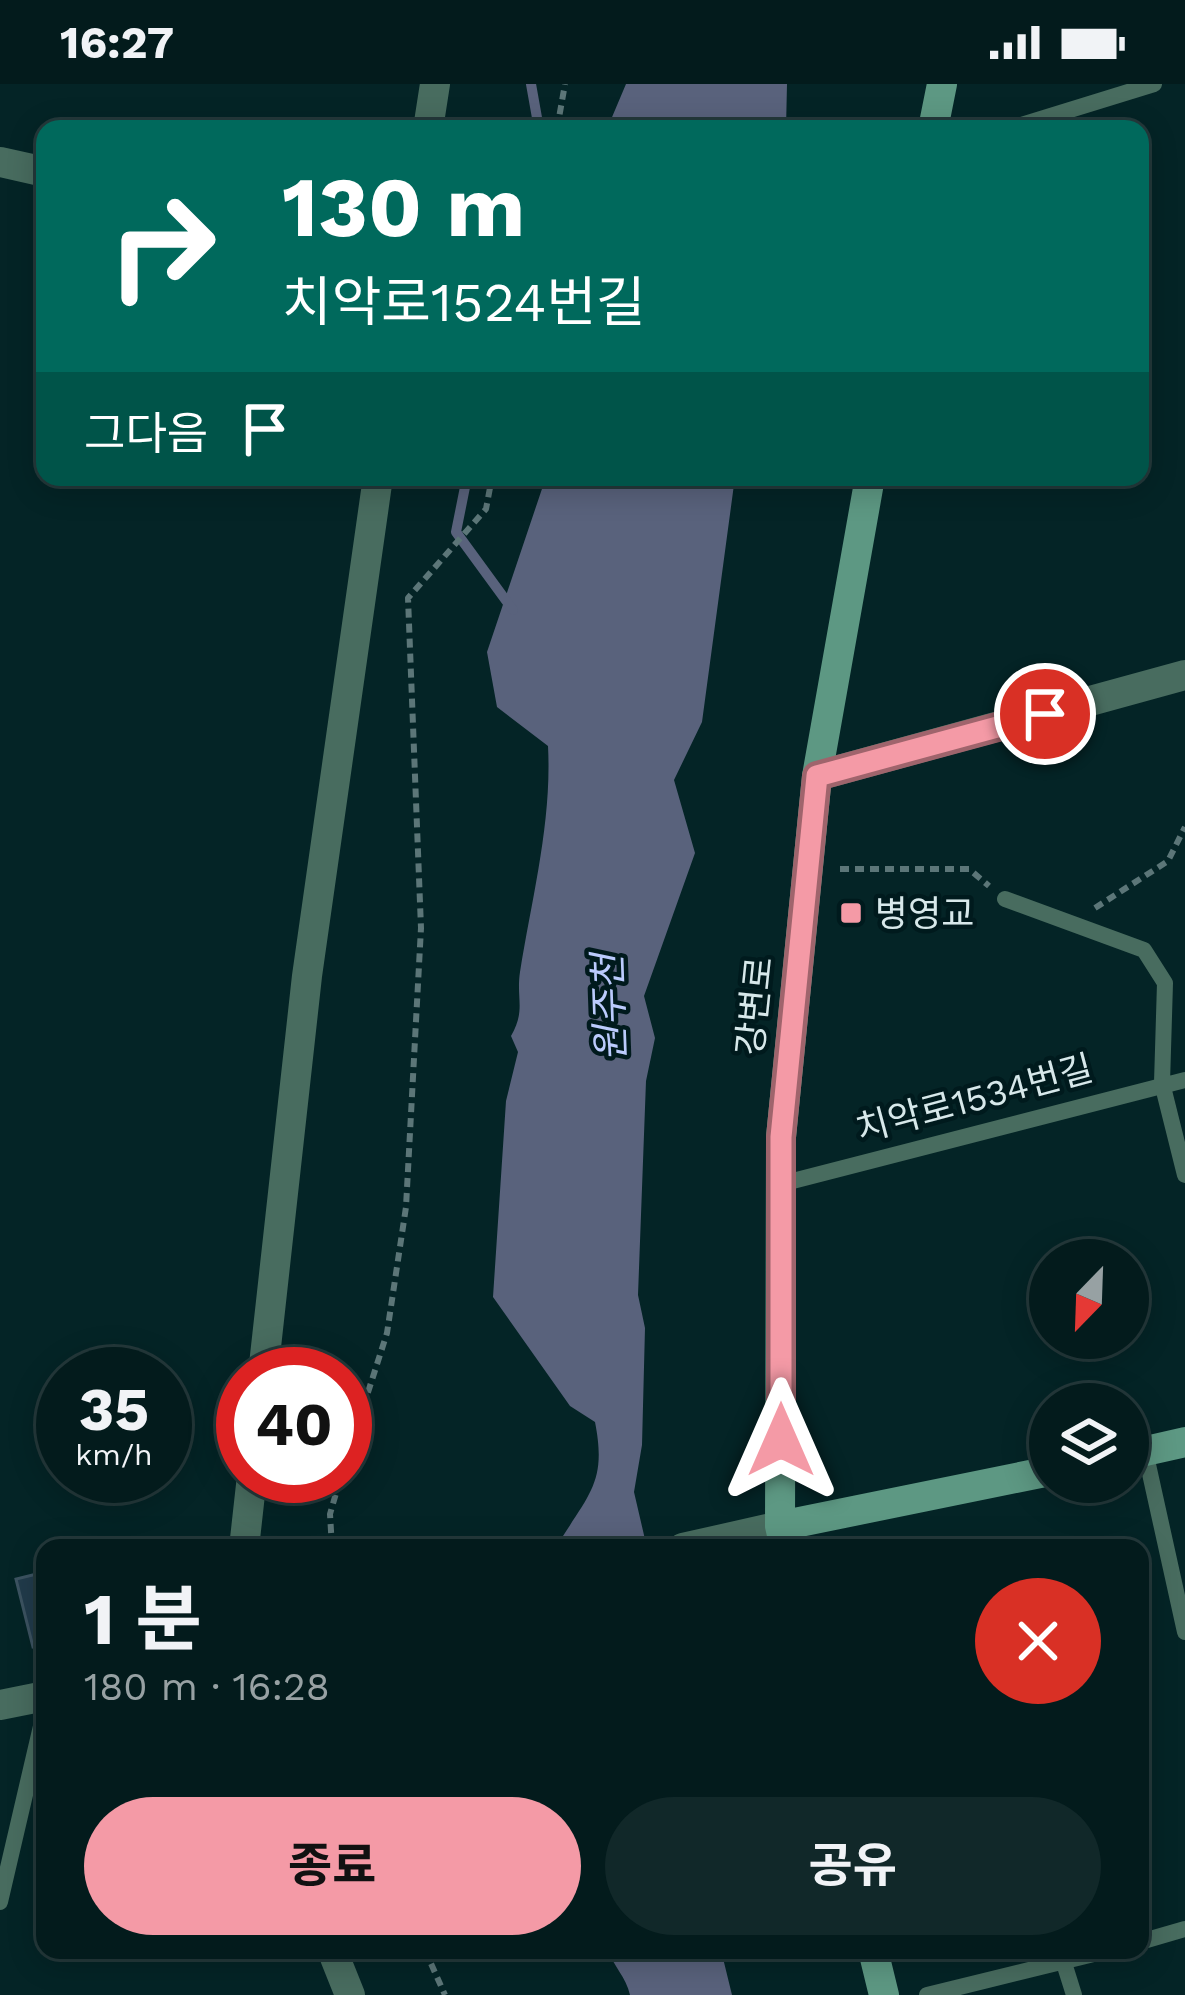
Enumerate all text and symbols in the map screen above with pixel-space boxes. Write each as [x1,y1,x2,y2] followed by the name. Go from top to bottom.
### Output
[60,16,174,69] text: 16:27
[282,158,525,256] text: 130 m
[84,168,240,324] icon: right
[282,271,646,334] text: 치악로1524번길
[232,396,298,462] icon: arrive
[84,407,208,460] text: 그다음
[994,663,1096,765] pin
[1012,681,1078,747] icon: arrive
[875,893,974,935] place label: 병영교
[838,900,864,926] marker: 병영교
[585,949,634,1063] water label: 원주천
[729,954,781,1058] street label: 강변로
[851,1047,1097,1151] street label: 치악로1534번길
[1029,1239,1149,1359] north arrow
[1029,1239,1149,1503] map controls
[216,1347,372,1503] speed limit sign: 40
[79,1374,149,1445] text: 35
[718,1377,844,1503] position arrow
[1029,1383,1149,1503] button: layers
[75,1437,153,1472] text: km/h
[84,1577,202,1661] text: 1 분
[975,1578,1101,1704] button: close
[84,1664,330,1709] text: 180 m · 16:28
[84,1797,581,1935] button: 종료
[605,1797,1101,1935] button: 공유

